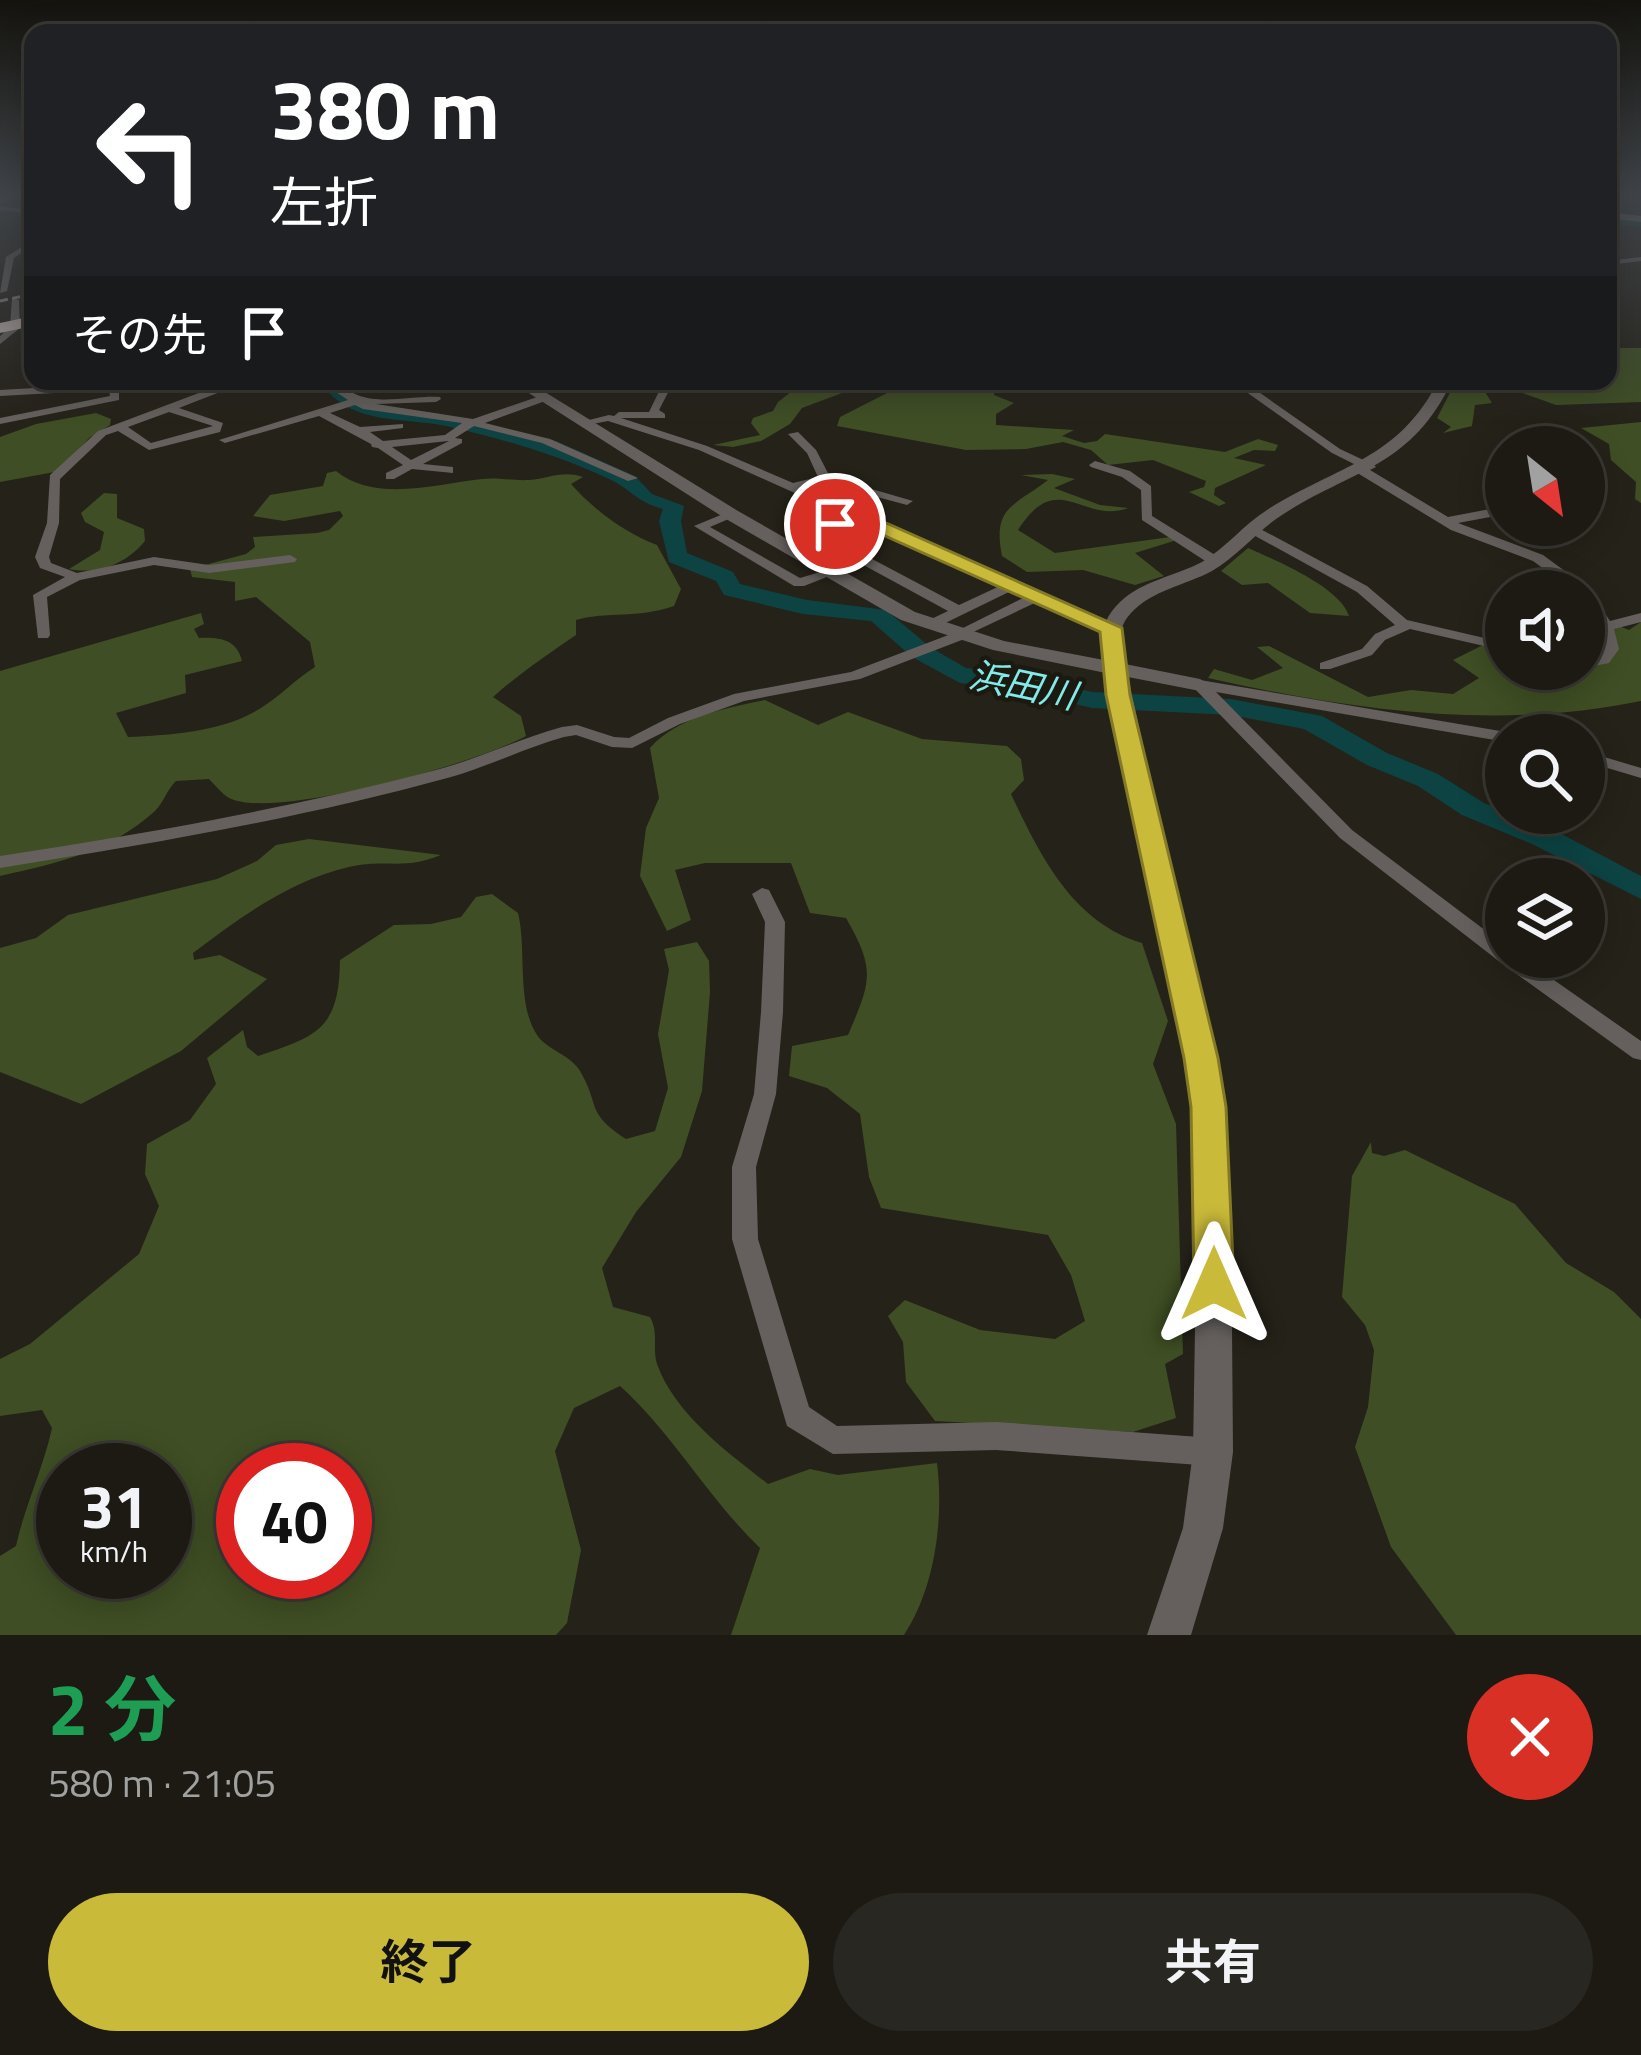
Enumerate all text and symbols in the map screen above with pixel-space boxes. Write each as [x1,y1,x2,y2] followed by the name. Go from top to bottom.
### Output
[270,44,500,172] text: 380 m
[72,72,228,228] icon: left
[270,161,378,243] text: 左折
[72,300,207,368] text: その先
[231,300,297,366] icon: arrive
[1485,426,1605,546] north arrow
[1485,426,1605,978] map controls
[784,473,886,575] pin
[802,491,868,557] icon: arrive
[1485,570,1605,690] button: sound
[965,646,1086,723] water label: 浜田川
[1485,714,1605,834] button: search
[1485,858,1605,978] button: layers
[1151,1221,1277,1347] position arrow
[216,1443,372,1599] speed limit sign: 40
[80,1460,148,1551] text: 31
[80,1528,148,1574] text: km/h
[48,1653,176,1763] text: 2 分
[1467,1674,1593,1800] button: close
[48,1753,276,1812] text: 580 m · 21:05
[48,1893,809,2031] button: 終了
[833,1893,1593,2031] button: 共有

